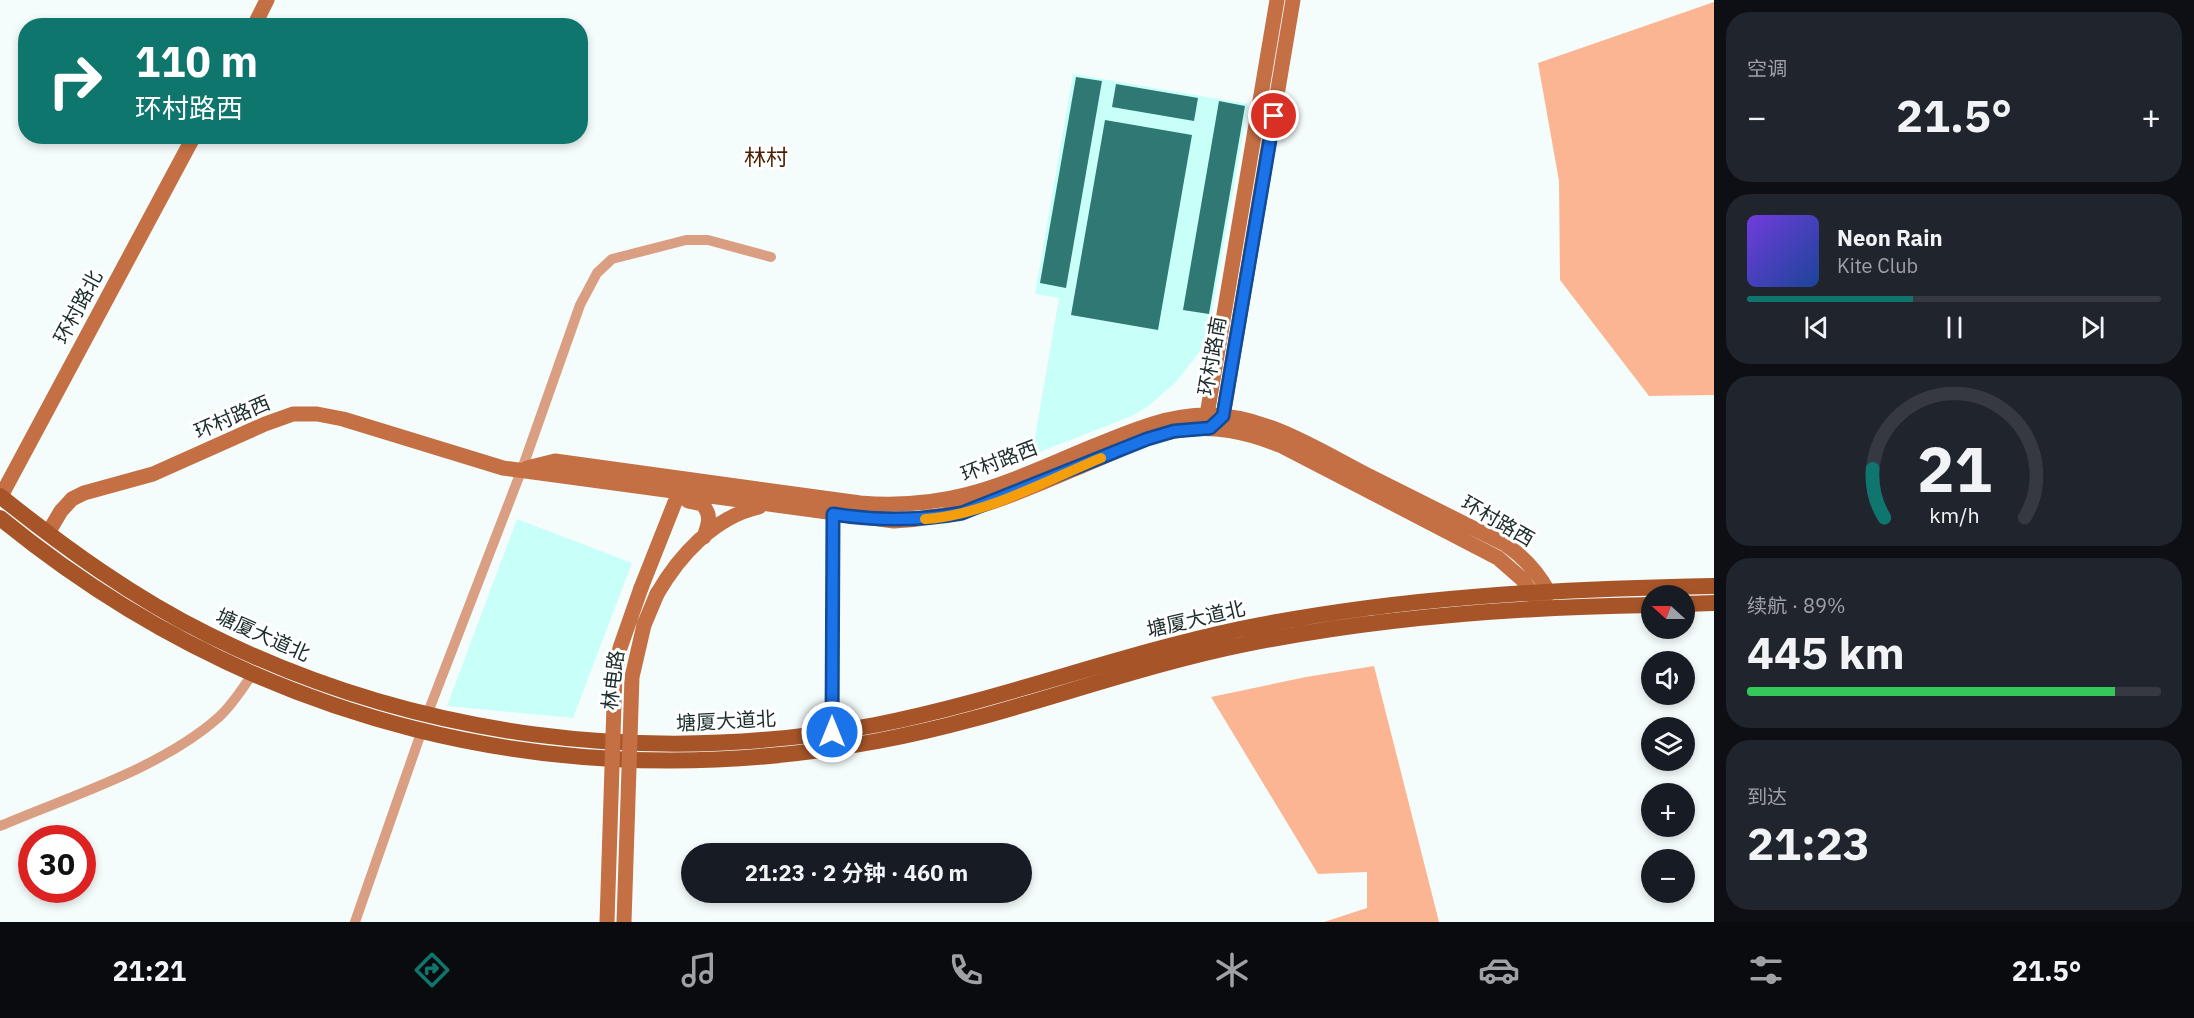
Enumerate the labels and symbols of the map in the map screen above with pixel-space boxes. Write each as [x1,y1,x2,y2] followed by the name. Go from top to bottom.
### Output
[1248,90,1299,141] pin
[744,142,788,171] district label: 林村
[47,265,108,348] street label: 环村路北
[1191,314,1232,398] street label: 环村路南
[190,388,274,445] street label: 环村路西
[957,434,1041,487] street label: 环村路西
[1457,489,1540,552] street label: 环村路西
[1641,585,1695,639] north arrow
[1144,594,1248,643] street label: 塘厦大道北
[212,602,314,667] street label: 塘厦大道北
[595,649,630,711] street label: 林电路
[800,700,864,764] position arrow
[675,704,777,737] street label: 塘厦大道北
[18,825,96,903] speed limit sign: 30

